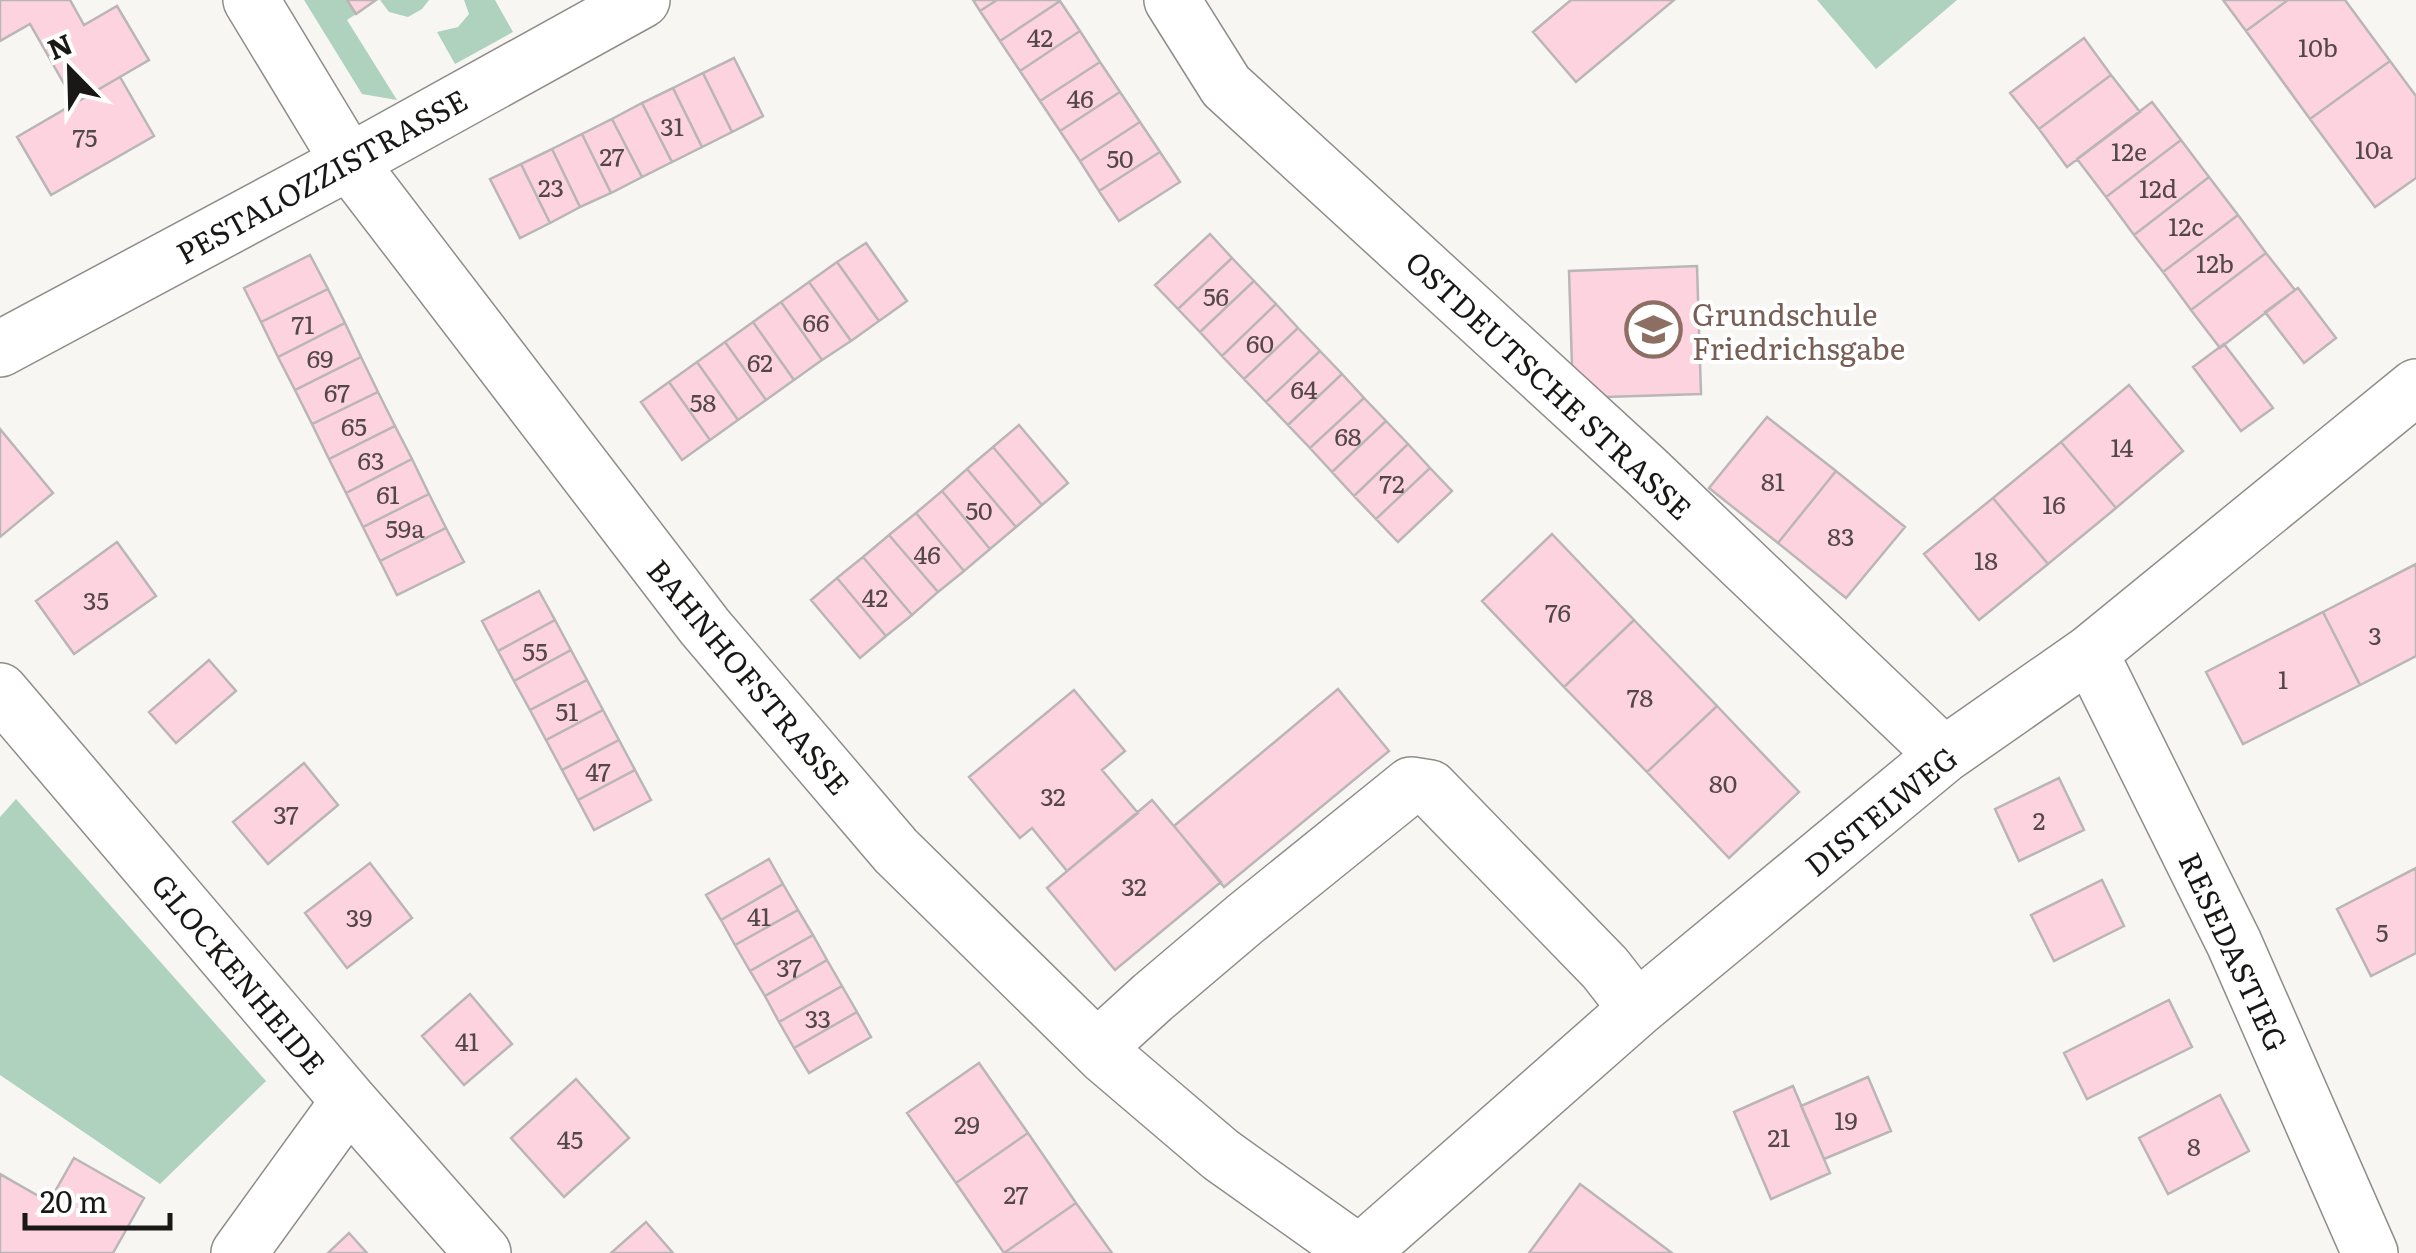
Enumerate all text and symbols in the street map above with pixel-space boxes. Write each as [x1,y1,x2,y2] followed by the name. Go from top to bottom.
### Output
[1027,18,1053,55] house number: 42
[20,20,120,120] north arrow
[40,21,78,69] text: N
[2298,28,2338,65] house number: 10b
[167,77,475,273] street label: PESTALOZZISTRASSE
[1066,79,1094,116] house number: 46
[660,107,684,144] house number: 31
[73,118,97,155] house number: 75
[2355,130,2394,167] house number: 10a
[2111,132,2147,169] house number: 12e
[599,137,625,174] house number: 27
[1106,139,1134,176] house number: 50
[538,168,564,205] house number: 23
[2139,169,2177,206] house number: 12d
[2168,207,2204,244] house number: 12c
[1397,239,1703,529] street label: OSTDEUTSCHE STRASSE
[2196,244,2234,281] house number: 12b
[1203,277,1229,314] house number: 56
[1692,291,1905,369] place label: Grundschule Friedrichsgabe
[1623,300,1683,360] school or university icon: Grundschule Friedrichsgabe
[803,303,829,340] house number: 66
[292,305,314,342] house number: 71
[1246,324,1274,361] house number: 60
[307,339,333,376] house number: 69
[747,343,773,380] house number: 62
[1290,370,1318,407] house number: 64
[324,373,350,410] house number: 67
[690,383,716,420] house number: 58
[341,407,367,444] house number: 65
[1334,417,1362,454] house number: 68
[2111,428,2134,465] house number: 14
[358,441,384,478] house number: 63
[1761,462,1785,499] house number: 81
[1379,464,1405,501] house number: 72
[376,475,400,512] house number: 61
[2042,485,2066,522] house number: 16
[965,491,993,528] house number: 50
[385,509,425,546] house number: 59a
[1827,517,1855,554] house number: 83
[913,535,941,572] house number: 46
[1974,541,1998,578] house number: 18
[638,549,862,803] street label: BAHNHOFSTRASSE
[862,578,888,615] house number: 42
[83,581,109,618] house number: 35
[1545,593,1571,630] house number: 76
[2368,616,2382,653] house number: 3
[522,632,548,669] house number: 55
[2278,660,2288,697] house number: 1
[1627,678,1653,715] house number: 78
[556,692,578,729] house number: 51
[1794,735,1966,885] street label: DISTELWEG
[585,752,611,789] house number: 47
[1709,764,1737,801] house number: 80
[1040,777,1066,814] house number: 32
[273,795,299,832] house number: 37
[2033,801,2045,838] house number: 2
[2170,844,2300,1058] street label: RESEDASTIEG
[143,863,337,1083] street label: GLOCKENHEIDE
[1121,867,1147,904] house number: 32
[747,897,771,934] house number: 41
[346,898,372,935] house number: 39
[2376,913,2388,950] house number: 5
[776,948,802,985] house number: 37
[805,999,831,1036] house number: 33
[455,1022,479,1059] house number: 41
[1834,1101,1858,1138] house number: 19
[954,1105,980,1142] house number: 29
[1768,1118,1790,1155] house number: 21
[557,1120,583,1157] house number: 45
[2187,1127,2201,1164] house number: 8
[25,1168,170,1230] scale bar
[1003,1175,1029,1212] house number: 27
[40,1178,108,1222] text: 20 m

